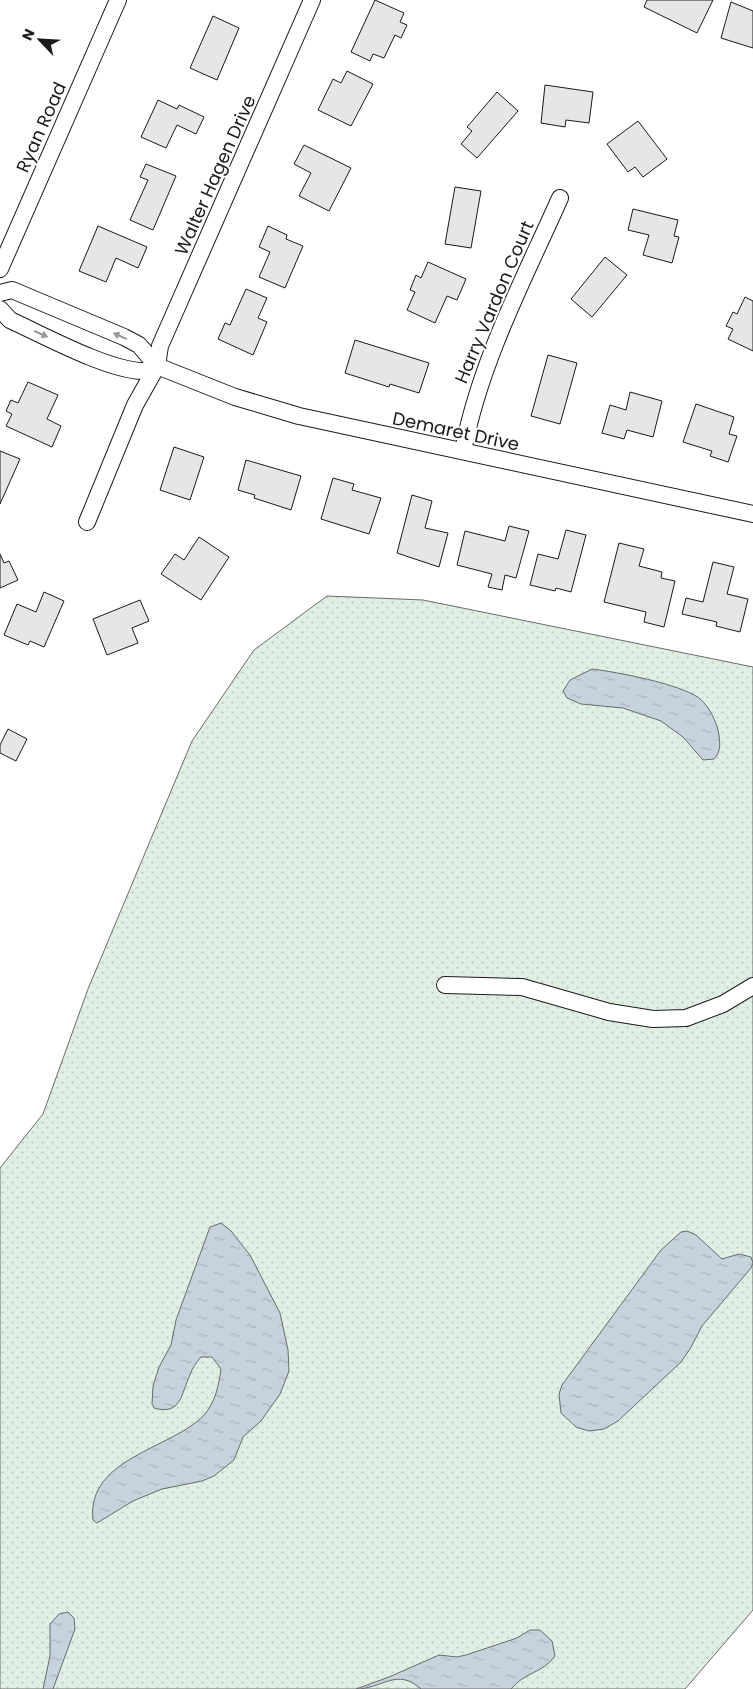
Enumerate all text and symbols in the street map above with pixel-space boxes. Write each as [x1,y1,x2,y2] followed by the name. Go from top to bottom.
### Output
[15,15,65,65] north arrow
[17,26,40,44] text: N
[10,78,72,176] street label: Ryan Road
[168,91,262,259] street label: Walter Hagen Drive
[448,217,540,387] street label: Harry Vardon Court
[34,330,48,338] one-way arrow
[113,331,127,339] one-way arrow
[390,405,522,457] street label: Demaret Drive

